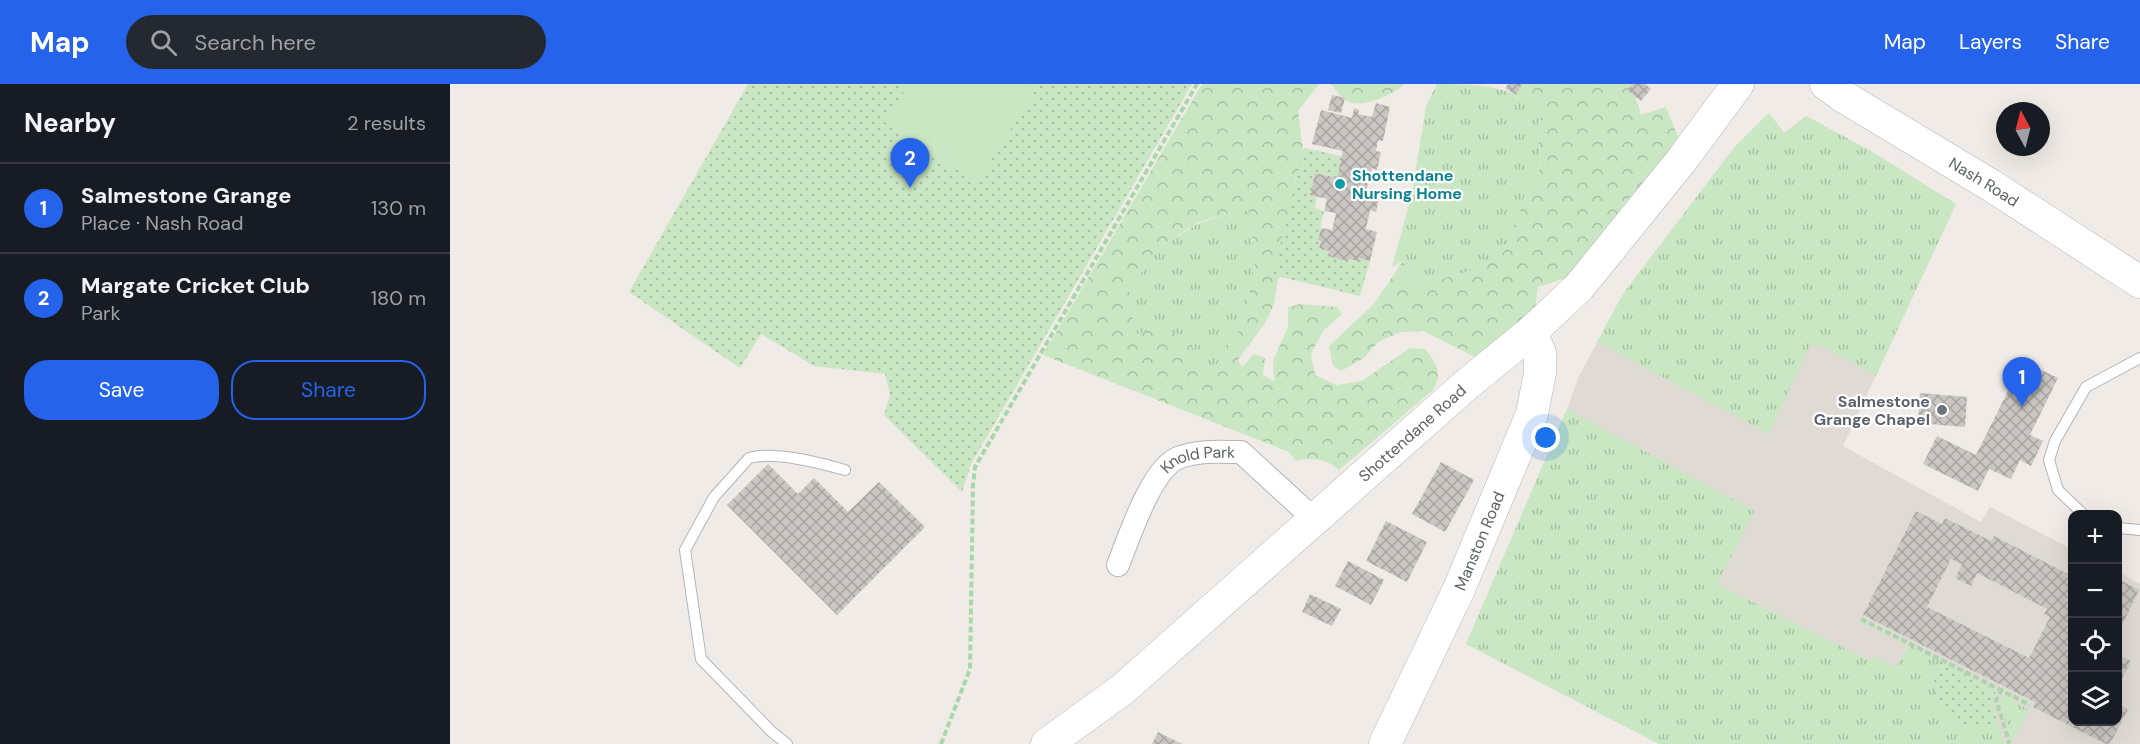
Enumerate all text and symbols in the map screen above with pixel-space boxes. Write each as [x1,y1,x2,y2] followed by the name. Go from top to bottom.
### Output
[126,15,546,69] search box
[30,24,90,61] text: Map
[147,26,180,59] icon: search
[195,28,316,57] text: Search here
[1884,28,1926,56] text: Map
[1959,28,2022,56] text: Layers
[2055,28,2110,56] text: Share
[1996,102,2050,156] north arrow
[24,106,116,140] text: Nearby
[347,110,426,136] text: 2 results
[890,138,930,188] pin: 2
[1945,153,2023,212] street label: Nash Road
[1352,165,1462,204] place label: Shottendane Nursing Home
[1333,177,1347,191] marker: Shottendane Nursing Home
[81,181,292,210] text: Salmestone Grange
[40,195,47,221] text: 1
[371,195,426,221] text: 130 m
[81,210,243,236] text: Place · Nash Road
[81,271,310,300] text: Margate Cricket Club
[38,285,49,311] text: 2
[371,285,426,311] text: 180 m
[81,300,121,326] text: Park
[2002,358,2042,407] pin: 1
[24,360,219,420] button: Save
[231,360,426,420] button: Share
[1354,380,1471,486] street label: Shottendane Road
[1814,391,1930,430] place label: Salmestone Grange Chapel
[1935,403,1949,417] marker: Salmestone Grange Chapel
[1531,423,1560,452] your location
[1156,442,1235,478] street label: Knold Park
[1450,488,1510,594] street label: Manston Road
[2068,510,2122,726] map controls
[2068,510,2122,564] button: +
[2068,564,2122,618] button: −
[2068,618,2122,672] button: locate
[2068,672,2122,726] button: layers

